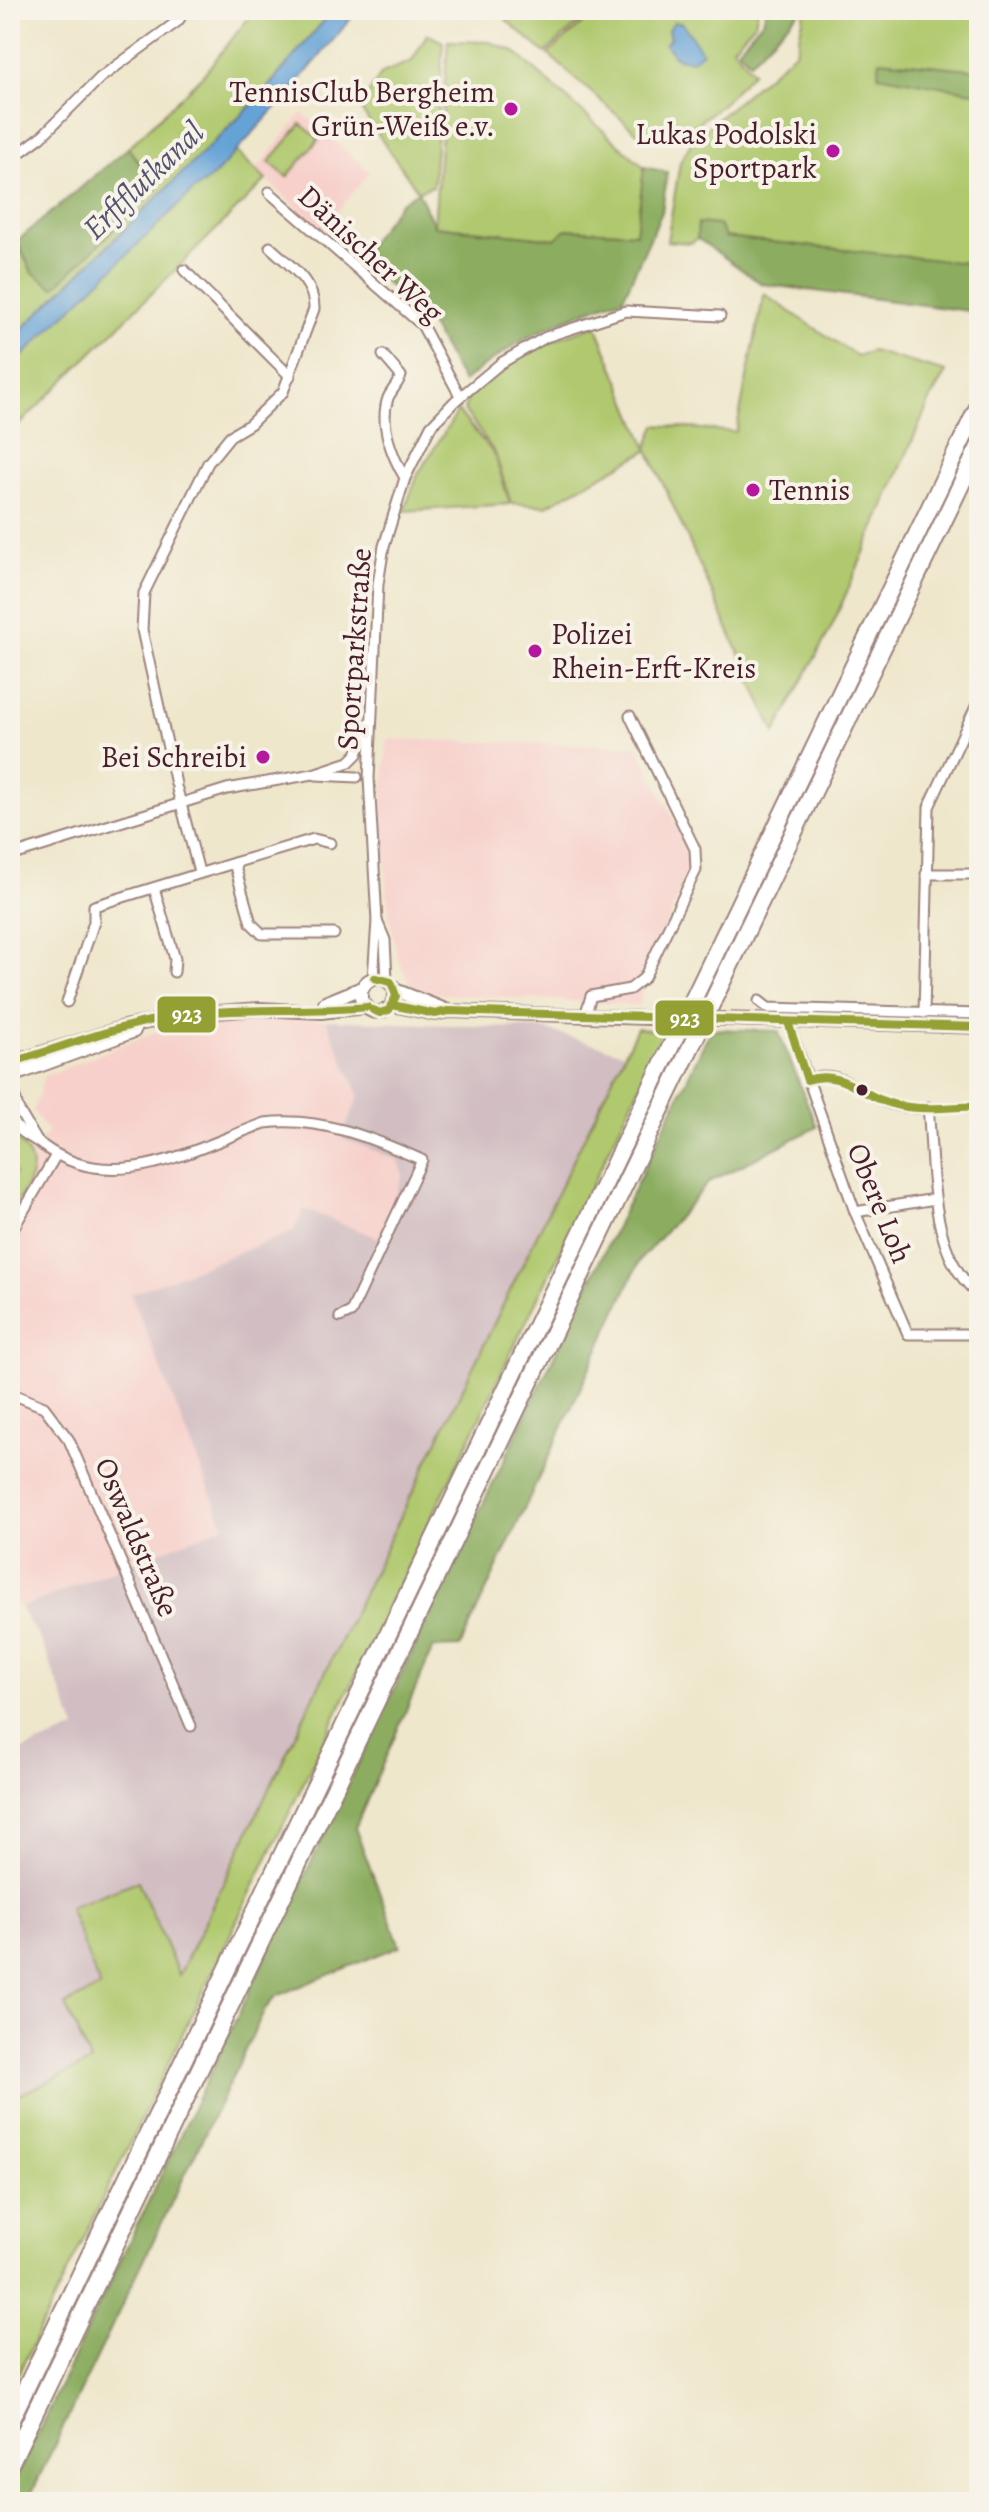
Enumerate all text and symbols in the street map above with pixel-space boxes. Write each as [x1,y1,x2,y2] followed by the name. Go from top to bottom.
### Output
[230,72,495,146] place label: TennisClub Bergheim Grün-Weiß e.v.
[502,100,520,118] marker: TennisClub Bergheim Grün-Weiß e.v.
[72,111,214,249] water label: Erftflutkanal
[635,114,817,188] place label: Lukas Podolski Sportpark
[824,142,842,160] marker: Lukas Podolski Sportpark
[290,176,452,332] street label: Dänischer Weg
[769,470,850,510] place label: Tennis
[744,481,762,499] marker: Tennis
[327,547,381,751] street label: Sportparkstraße
[551,614,756,688] place label: Polizei Rhein-Erft-Kreis
[526,642,544,660] marker: Polizei Rhein-Erft-Kreis
[101,737,247,777] place label: Bei Schreibi
[254,748,272,766] marker: Bei Schreibi
[156,995,217,1034] line badge: 923
[654,999,715,1037] line badge: 923
[172,1000,202,1030] text: 923
[670,1004,700,1034] text: 923
[854,1082,870,1098] unlabelled marker
[838,1137,922,1269] street label: Obere Loh
[86,1451,188,1623] street label: Oswaldstraße

